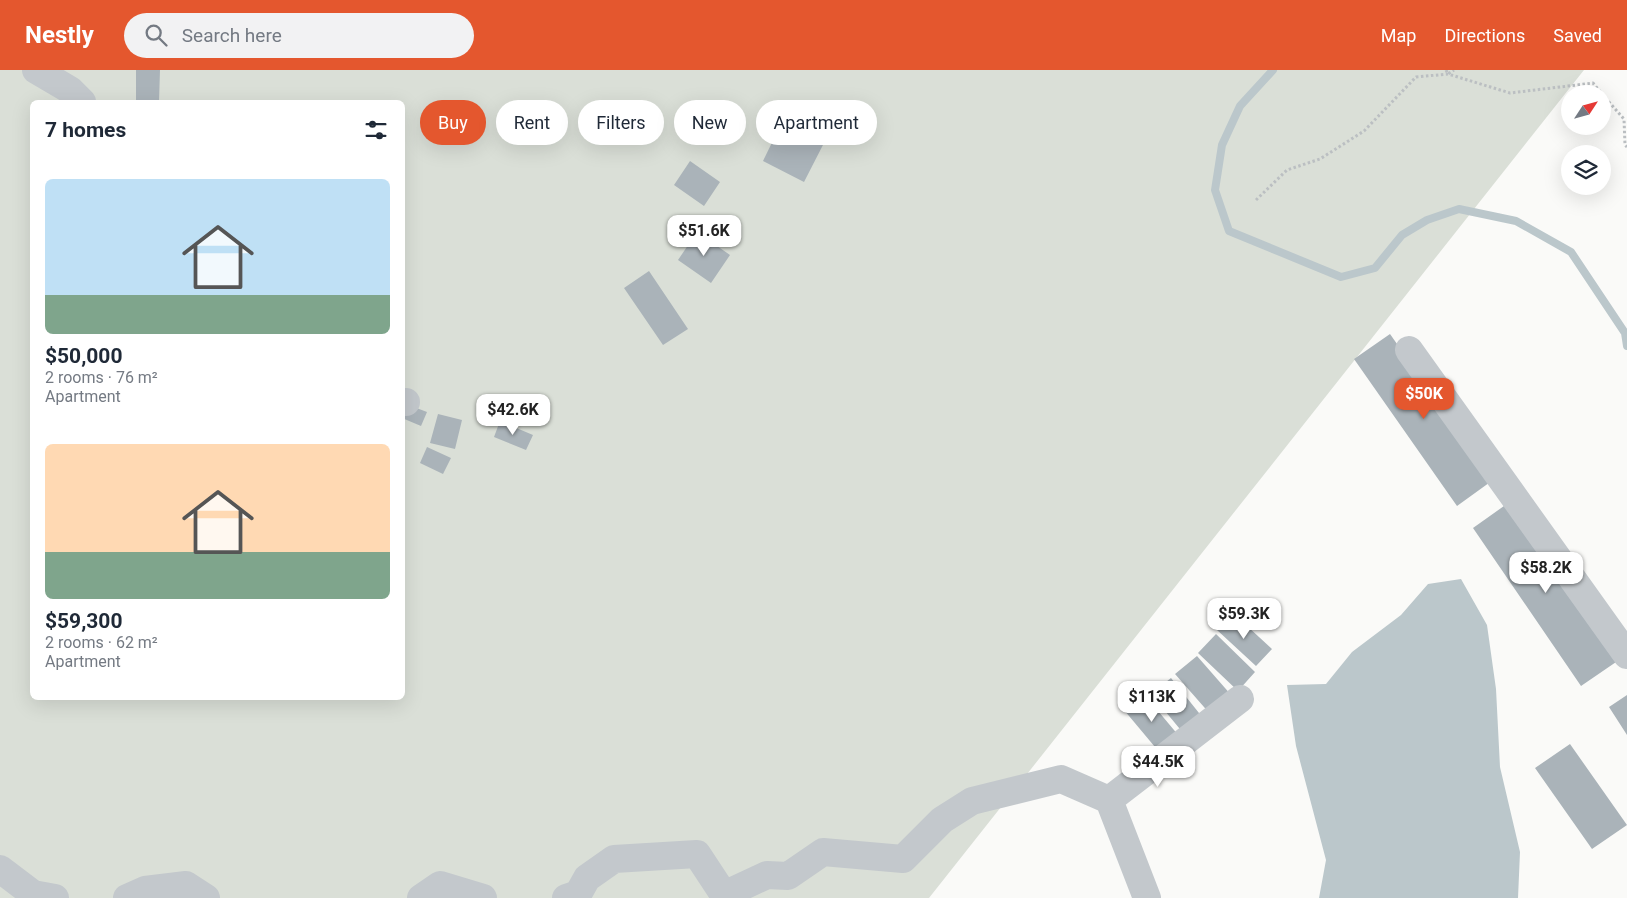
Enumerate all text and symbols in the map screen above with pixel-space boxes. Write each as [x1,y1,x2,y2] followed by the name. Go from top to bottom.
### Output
[124,13,474,58] search box
[25,21,94,49] text: Nestly
[142,21,170,49] icon: search
[182,24,282,47] text: Search here
[1381,25,1416,46] text: Map
[1444,25,1525,46] text: Directions
[1553,25,1602,46] text: Saved
[1561,85,1611,135] north arrow
[1561,85,1611,195] map controls
[420,100,486,145] chip: Buy
[496,100,568,145] chip: Rent
[578,100,664,145] chip: Filters
[674,100,746,145] chip: New
[756,100,877,145] chip: Apartment
[362,116,390,144] icon: filters
[45,118,126,142] text: 7 homes
[1561,145,1611,195] button: layers
[173,212,263,302] icon: home
[663,214,745,257] pin: $51.6K
[678,221,730,240] text: $51.6K
[45,344,122,368] text: $50,000
[45,368,158,387] text: 2 rooms · 76 m²
[1394,378,1454,420] pin: $50K
[1405,384,1443,403] text: $50K
[45,387,121,406] text: Apartment
[472,394,554,436] pin: $42.6K
[487,400,539,419] text: $42.6K
[173,477,263,567] icon: home
[1505,552,1587,594] pin: $58.2K
[1520,558,1572,577] text: $58.2K
[1203,598,1285,640] pin: $59.3K
[1218,604,1270,623] text: $59.3K
[45,609,122,633] text: $59,300
[45,633,158,652] text: 2 rooms · 62 m²
[45,652,121,671] text: Apartment
[1117,680,1187,723] pin: $113K
[1129,687,1175,706] text: $113K
[1117,746,1199,788] pin: $44.5K
[1132,752,1184,771] text: $44.5K

